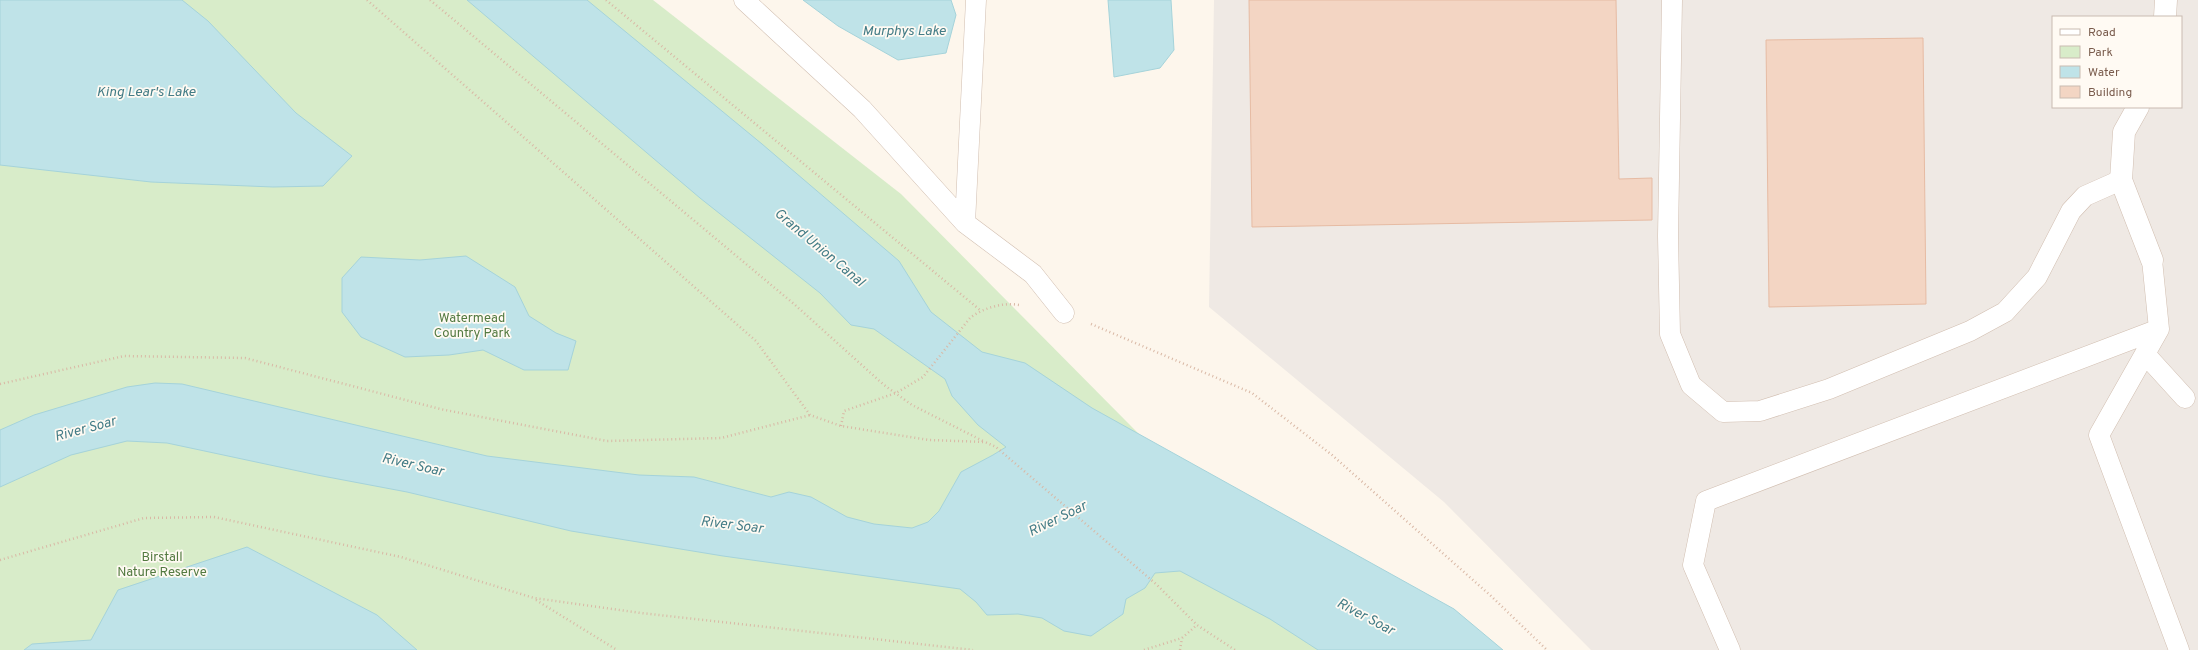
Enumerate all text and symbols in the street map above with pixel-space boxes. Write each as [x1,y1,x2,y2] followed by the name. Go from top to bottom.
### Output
[2052,16,2182,108] legend
[862,23,947,40] water label: Murphys Lake
[2088,25,2116,41] text: Road
[2088,45,2113,61] text: Park
[2088,65,2120,81] text: Water
[96,84,196,101] water label: King Lear's Lake
[2088,85,2132,101] text: Building
[770,205,869,292] water label: Grand Union Canal
[434,311,510,342] park label: Watermead Country Park
[53,413,120,446] water label: River Soar
[380,450,447,481] water label: River Soar
[1026,497,1091,541] water label: River Soar
[700,513,766,538] water label: River Soar
[117,550,207,581] park label: Birstall Nature Reserve
[1334,595,1399,640] water label: River Soar

